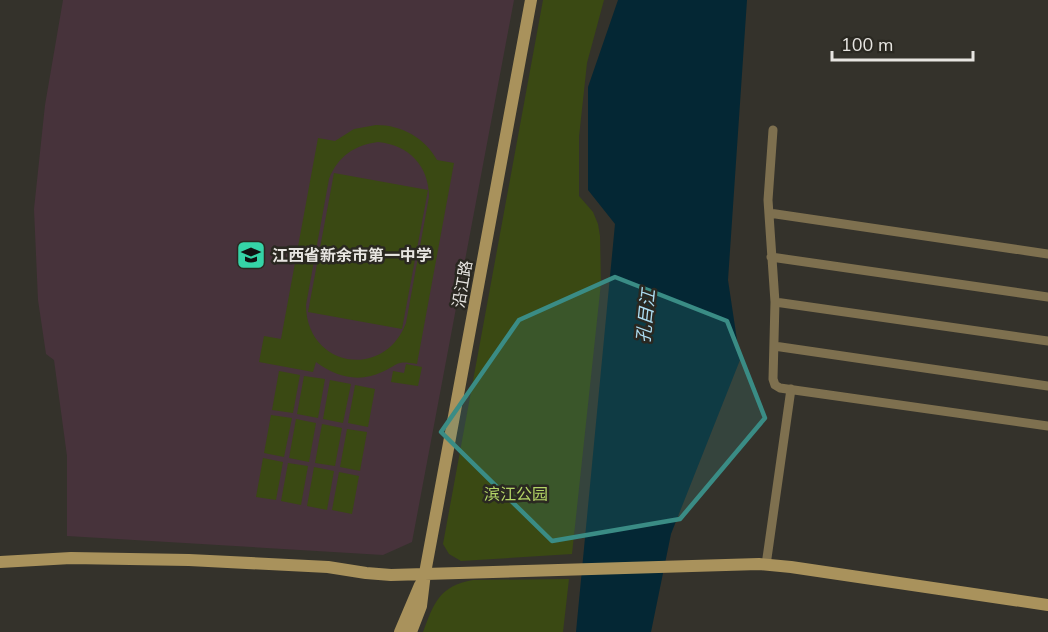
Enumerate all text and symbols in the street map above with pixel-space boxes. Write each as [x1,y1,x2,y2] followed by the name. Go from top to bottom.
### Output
[832,24,973,62] scale bar
[841,33,893,57] text: 100 m
[235,239,267,271] school or university icon: 江西省新余市第一中学
[272,245,432,267] place label: 江西省新余市第一中学
[448,259,478,310] street label: 沿江路
[631,286,661,344] water label: 孔目江
[484,484,548,506] park label: 滨江公园

